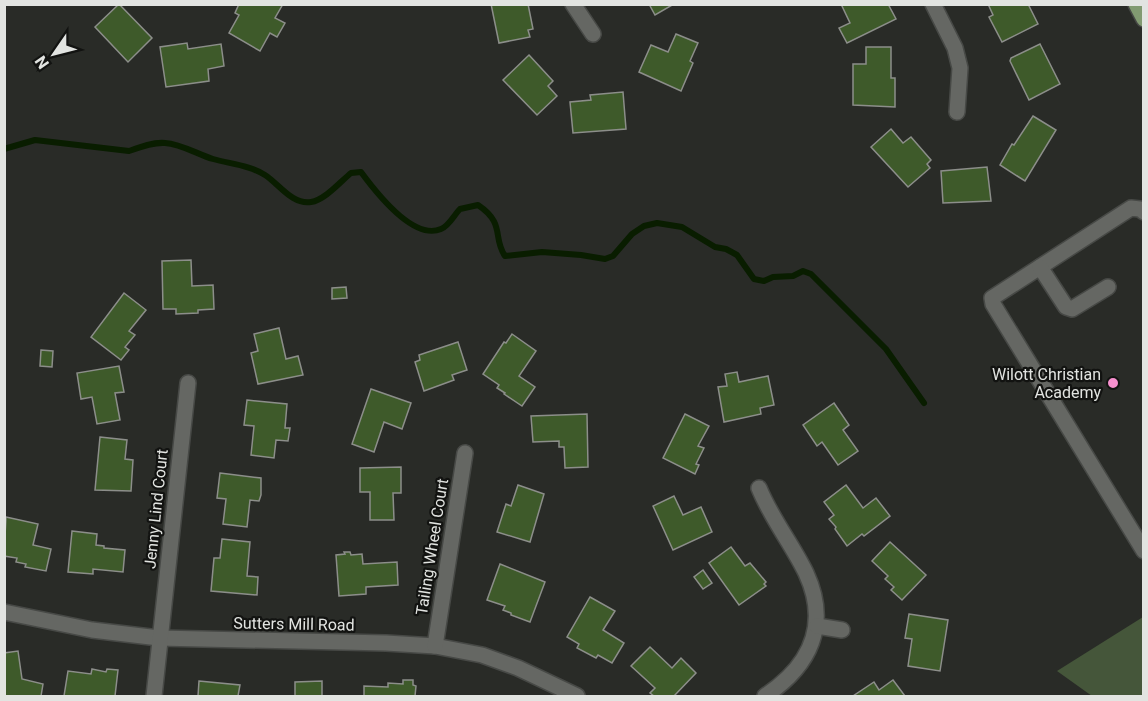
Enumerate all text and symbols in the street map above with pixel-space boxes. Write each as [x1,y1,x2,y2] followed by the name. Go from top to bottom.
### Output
[24,24,84,84] north arrow
[31,52,53,72] text: N
[992,365,1101,402] place label: Wilott Christian Academy
[1106,376,1120,390] marker: Wilott Christian Academy
[140,448,172,570] street label: Jenny Lind Court
[412,477,452,617] street label: Tailing Wheel Court
[233,613,355,635] street label: Sutters Mill Road

